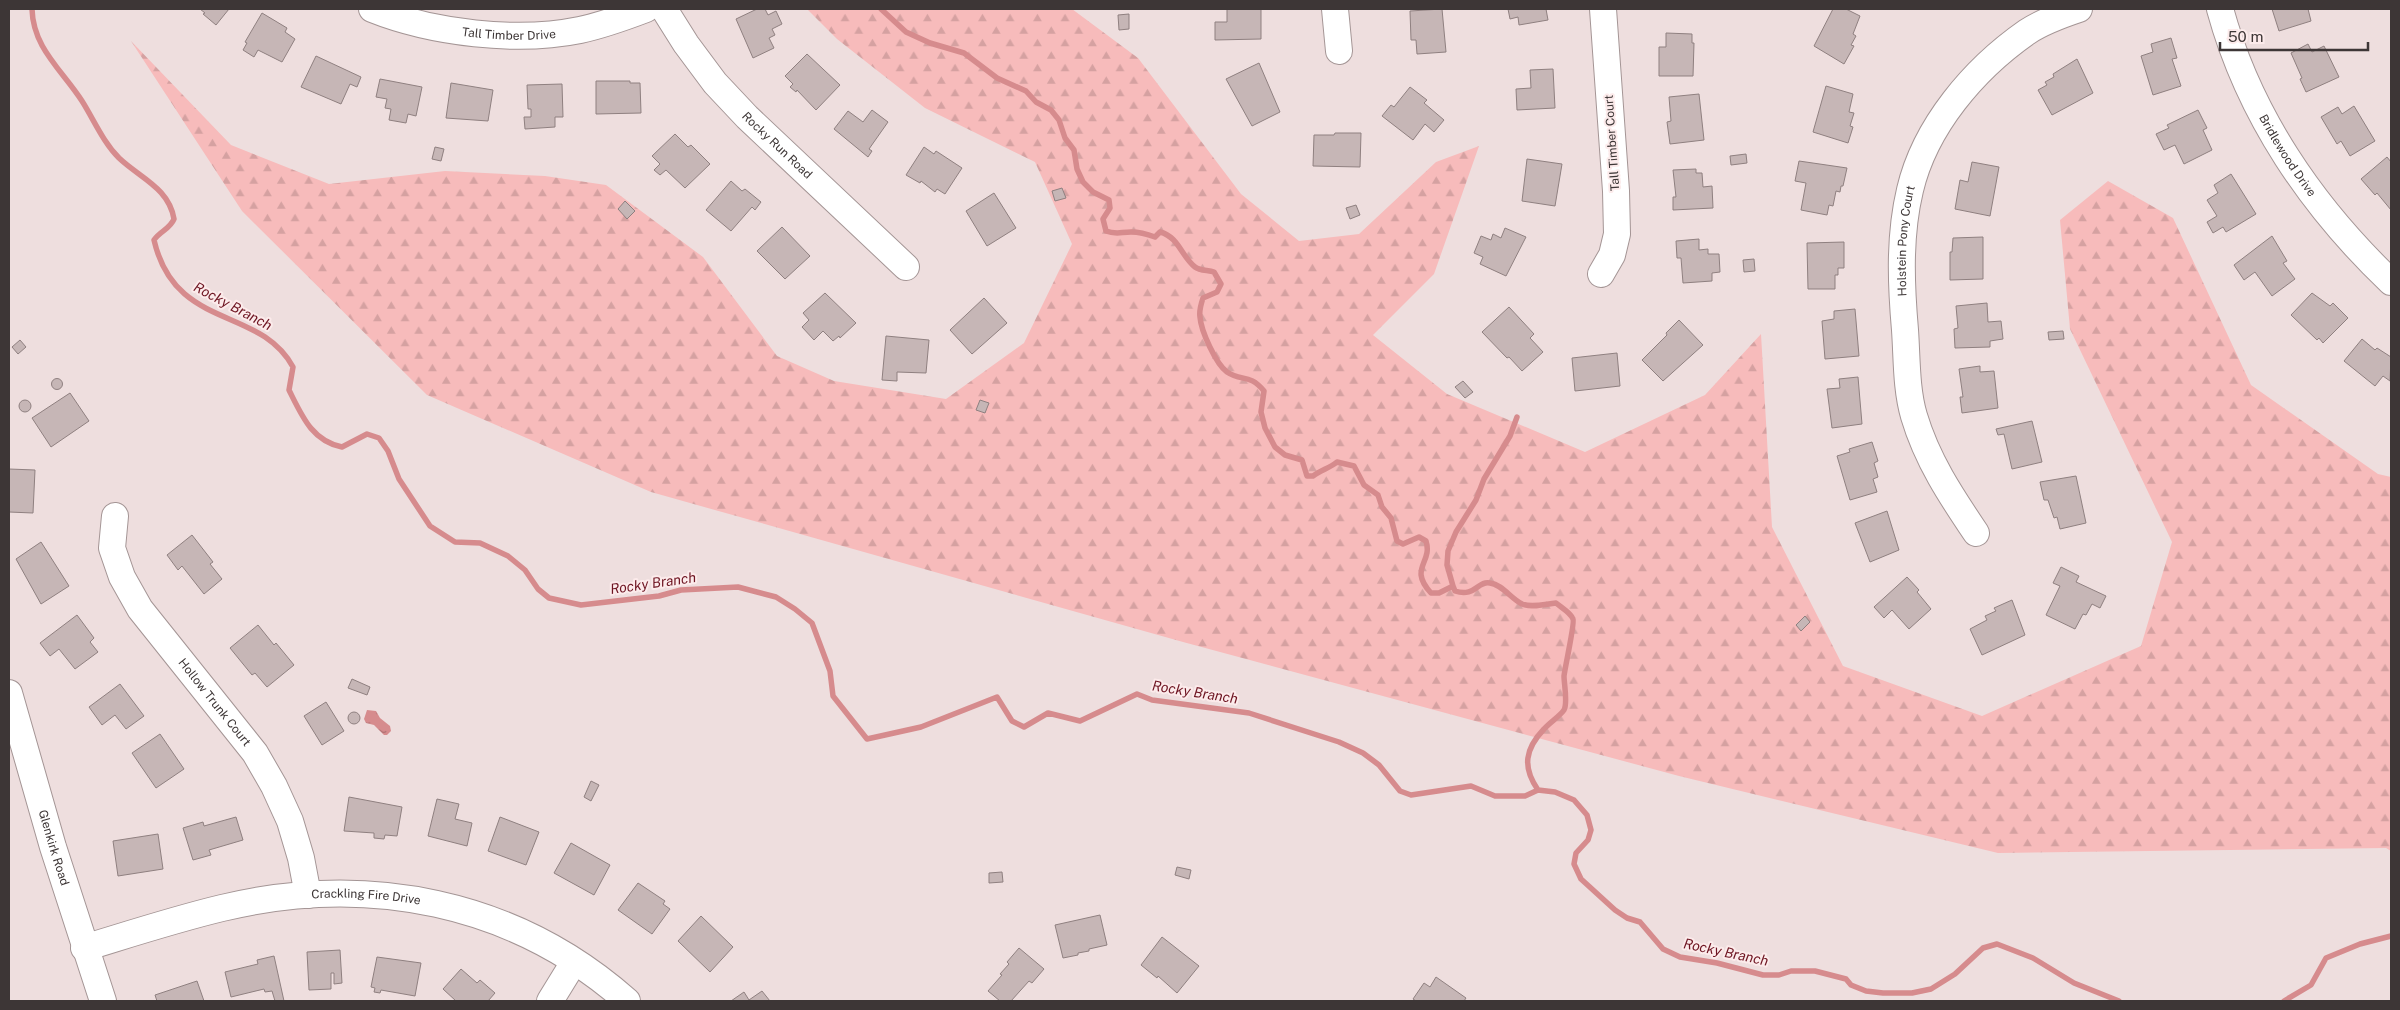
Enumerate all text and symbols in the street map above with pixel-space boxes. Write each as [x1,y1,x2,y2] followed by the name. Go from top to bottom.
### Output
[2220,20,2368,52] scale bar
[461,25,557,43] street label: Tall Timber Drive
[2228,28,2263,45] text: 50 m
[1602,94,1622,192] street label: Tall Timber Court
[739,109,815,182] street label: Rocky Run Road
[2256,112,2319,199] street label: Bridlewood Drive
[1895,184,1918,297] street label: Holstein Pony Court
[191,279,275,333] water label: Rocky Branch
[609,569,697,597] water label: Rocky Branch
[175,656,254,749] street label: Hollow Trunk Court
[1151,677,1239,707] water label: Rocky Branch
[36,808,72,887] street label: Glenkirk Road
[311,887,422,908] street label: Crackling Fire Drive
[1682,935,1770,969] water label: Rocky Branch

